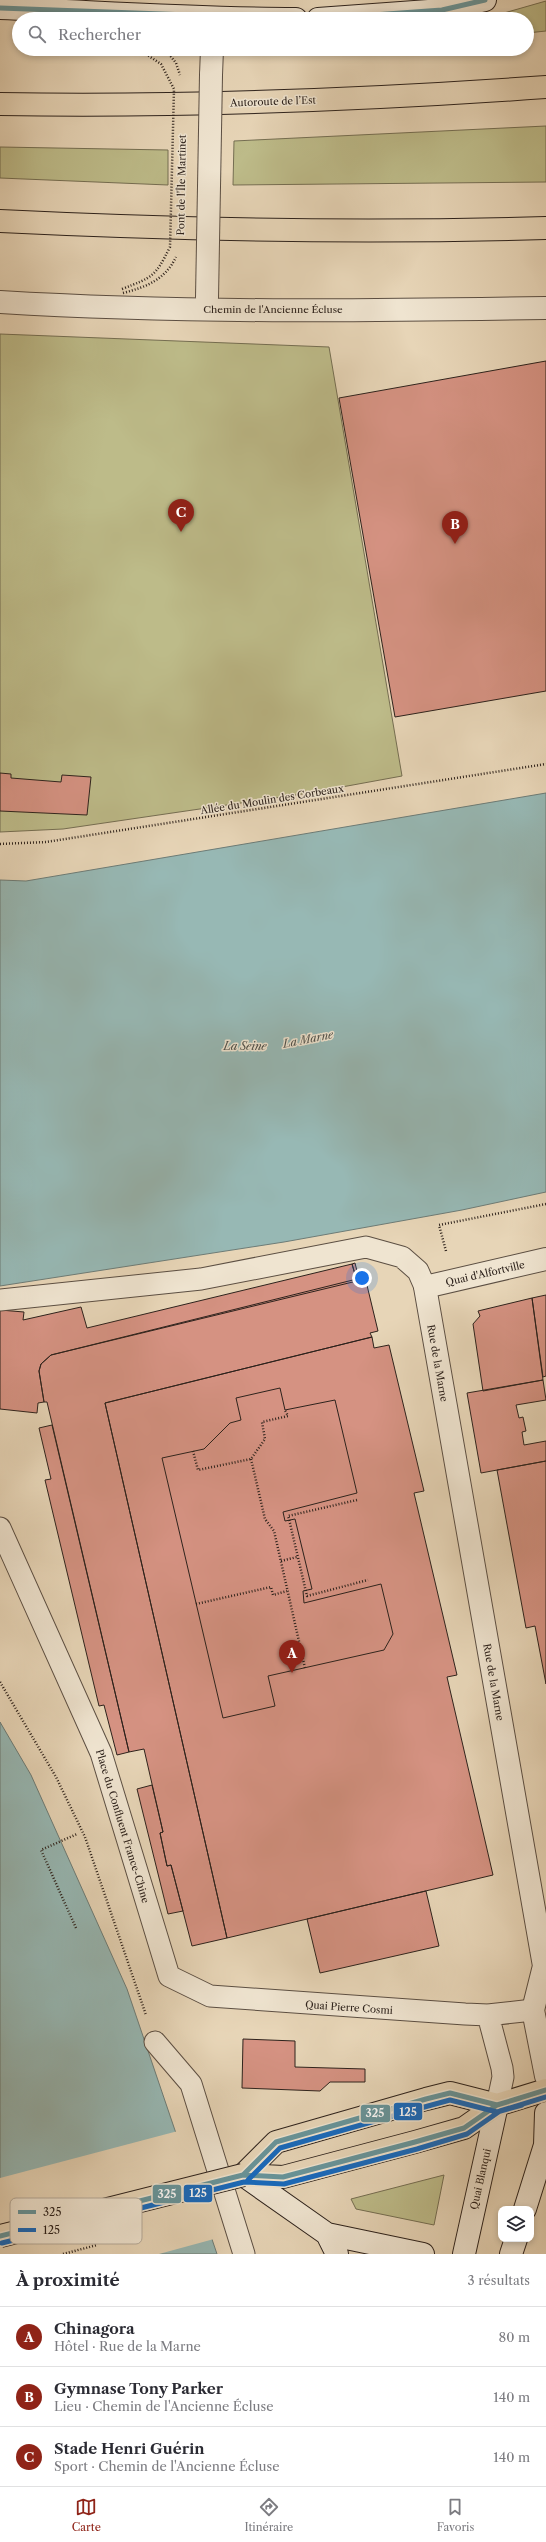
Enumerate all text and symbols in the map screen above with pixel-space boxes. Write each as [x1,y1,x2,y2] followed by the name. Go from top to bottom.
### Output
[12,12,534,56] search box
[26,23,48,45] icon: search
[58,25,141,44] text: Rechercher
[229,93,317,110] street label: Autoroute de l’Est
[174,134,189,236] street label: Pont de l'Île Martinet
[203,303,343,316] street label: Chemin de l'Ancienne Écluse
[168,499,194,532] pin: C
[442,511,468,544] pin: B
[199,782,345,817] street label: Allée du Moulin des Corbeaux
[281,1027,335,1051] water label: La Marne
[222,1039,267,1053] water label: La Seine
[444,1258,526,1289] street label: Quai d'Alfortville
[352,1268,372,1288] your location
[424,1323,451,1403] street label: Rue de la Marne
[279,1640,305,1673] pin: A
[480,1642,507,1722] street label: Rue de la Marne
[93,1748,152,1905] street label: Place du Confluent France-Chine
[305,1998,393,2017] street label: Quai Pierre Cosmi
[393,2102,423,2121] line badge: 125
[360,2104,391,2123] line badge: 325
[399,2105,417,2119] text: 125
[366,2106,384,2120] text: 325
[467,2147,494,2211] street label: Quai Blanqui
[152,2184,182,2204] line badge: 325
[183,2184,213,2203] line badge: 125
[189,2186,207,2200] text: 125
[158,2187,176,2201] text: 325
[10,2198,142,2244] legend
[43,2205,61,2219] text: 325
[498,2206,534,2242] map controls
[498,2206,534,2242] button: layers
[43,2223,60,2237] text: 125
[16,2270,120,2290] text: À proximité
[468,2272,530,2288] text: 3 résultats
[54,2319,135,2338] text: Chinagora
[24,2329,34,2345] text: A
[498,2329,530,2345] text: 80 m
[54,2338,201,2354] text: Hôtel · Rue de la Marne
[54,2379,223,2398] text: Gymnase Tony Parker
[24,2389,34,2405] text: B
[493,2389,530,2405] text: 140 m
[54,2398,273,2414] text: Lieu · Chemin de l'Ancienne Écluse
[54,2439,205,2458] text: Stade Henri Guérin
[24,2449,34,2465] text: C
[493,2449,530,2465] text: 140 m
[54,2458,279,2474] text: Sport · Chemin de l'Ancienne Écluse
[72,2496,101,2534] tab: Carte
[244,2496,293,2534] tab: Itinéraire
[437,2496,474,2534] tab: Favoris

